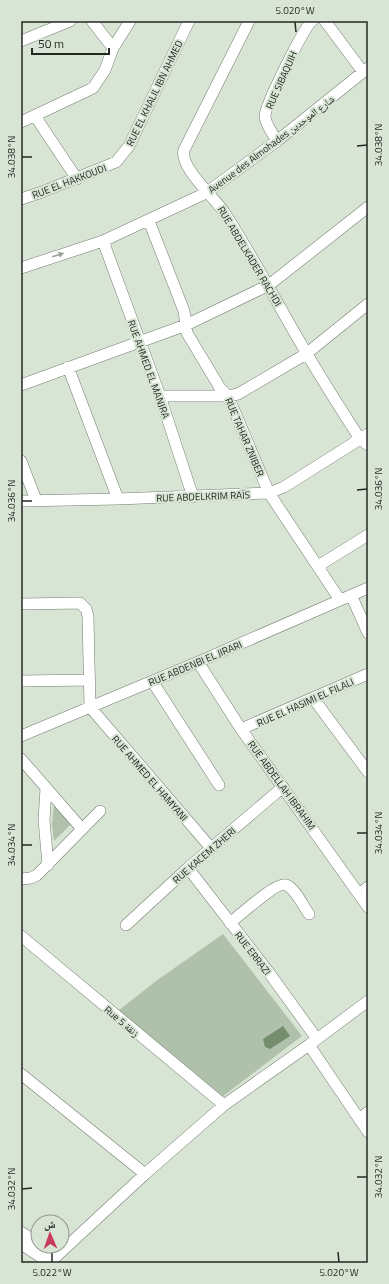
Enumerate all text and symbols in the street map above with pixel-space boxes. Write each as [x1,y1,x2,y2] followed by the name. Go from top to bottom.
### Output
[275,3,315,18] text: 5.020°W
[32,30,109,56] scale bar
[38,34,64,53] text: 50 m
[122,38,187,149] street label: RUE EL KHALIL IBN AHMED
[262,49,301,112] street label: RUE SIBAQUIH
[205,92,338,197] street label: Avenue des Almohades شارع الموحدين
[371,124,386,166] text: 34.038°N
[4,136,19,178] text: 34.038°N
[30,160,109,203] street label: RUE EL HAKKOUDI
[214,203,285,309] street label: RUE ABDELKADER RACHDI
[52,252,64,258] one-way arrow
[124,318,173,421] street label: RUE AHMED EL MANJRA
[221,395,268,479] street label: RUE TAHAR ZNIBER
[371,468,386,510] text: 34.036°N
[4,480,19,522] text: 34.036°N
[156,487,250,506] street label: RUE ABDELKRIM RAÏS
[146,637,244,690] street label: RUE ABDENBI EL JIRARI
[254,674,356,731] street label: RUE EL HASIMI EL FILALI
[108,732,191,825] street label: RUE AHMED EL HAMYANI
[244,738,319,833] street label: RUE ABDELLAH IBRAHIM
[371,812,386,854] text: 34.034°N
[4,824,19,866] text: 34.034°N
[169,824,239,887] street label: RUE KACEM ZHERI
[231,928,274,978] street label: RUE ERRAZI
[101,1002,143,1041] street label: Rue 5 زنقة
[371,1156,386,1198] text: 34.032°N
[4,1168,19,1210] text: 34.032°N
[30,1214,70,1254] north arrow
[44,1216,56,1232] text: ش
[32,1265,72,1280] text: 5.022°W
[319,1265,359,1280] text: 5.020°W

